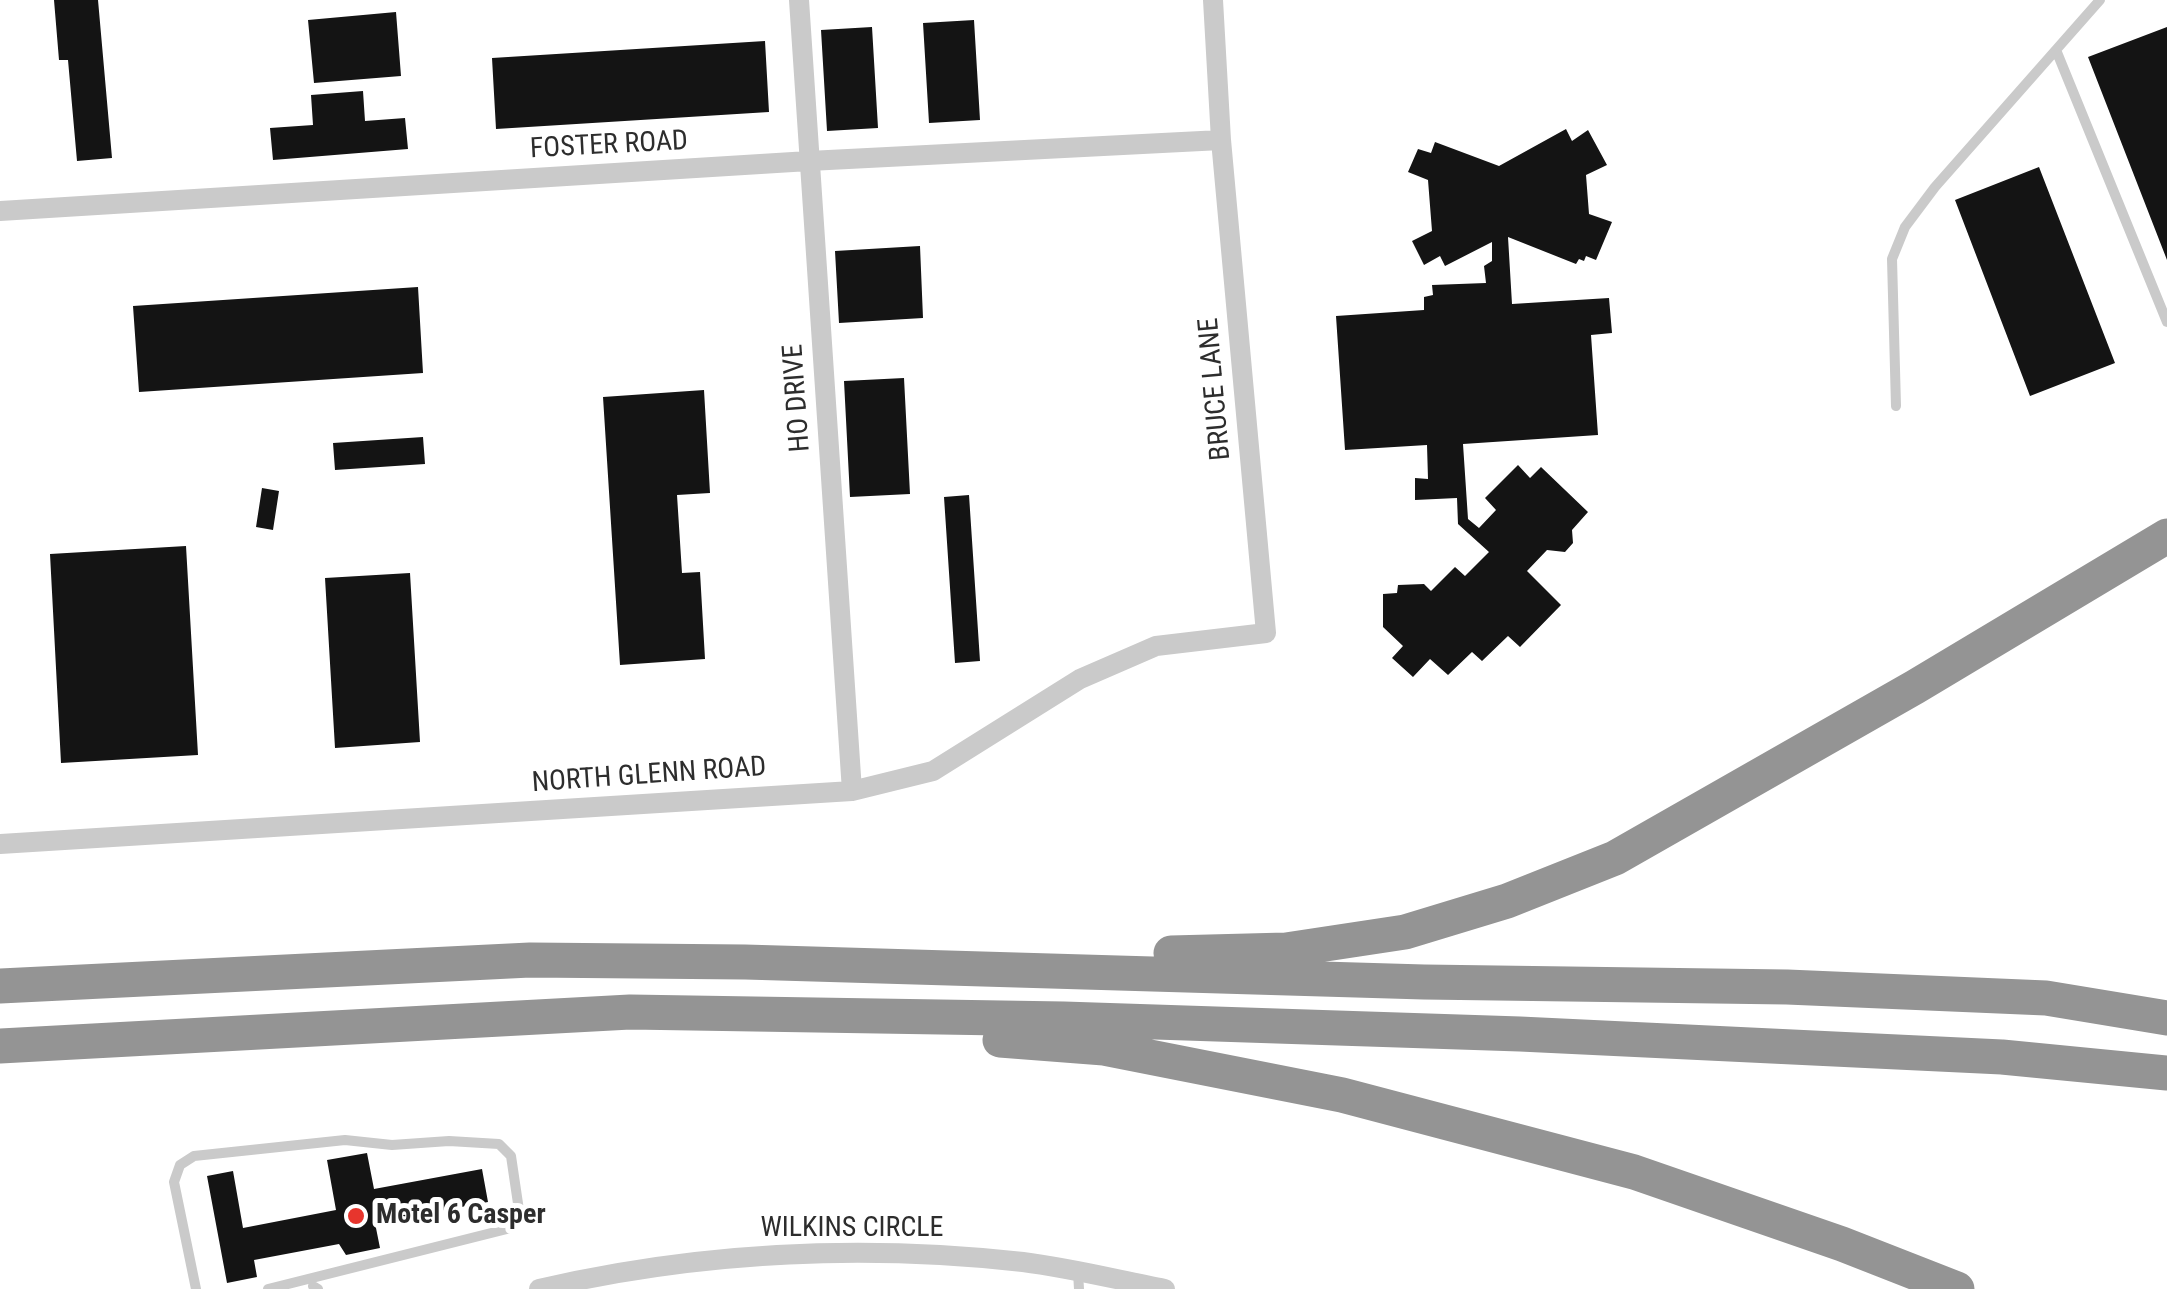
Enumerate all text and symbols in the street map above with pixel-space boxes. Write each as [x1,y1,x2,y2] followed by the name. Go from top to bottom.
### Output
[529,125,689,167] street label: FOSTER ROAD
[1193,316,1239,462] street label: BRUCE LANE
[777,343,819,453] street label: HO DRIVE
[531,751,767,801] street label: NORTH GLENN ROAD
[376,1199,546,1233] place label: Motel 6 Casper
[345,1205,367,1227] marker: Motel 6 Casper
[760,1212,944,1246] street label: WILKINS CIRCLE

